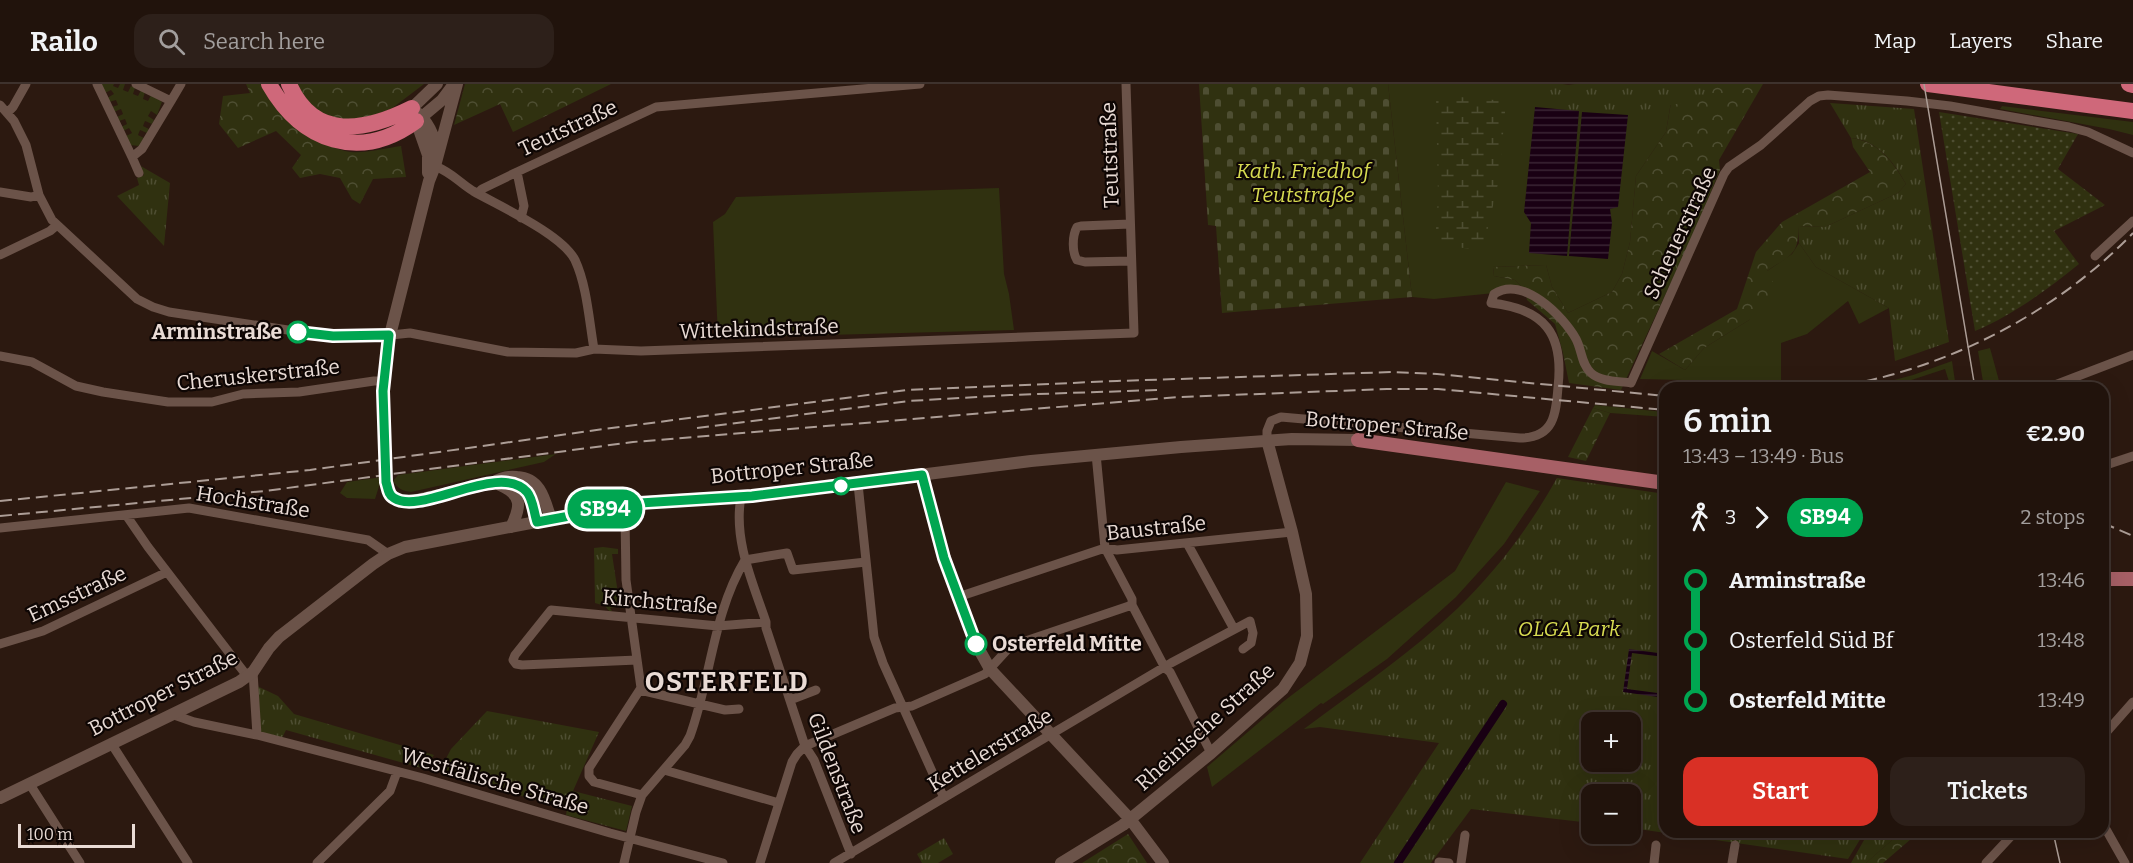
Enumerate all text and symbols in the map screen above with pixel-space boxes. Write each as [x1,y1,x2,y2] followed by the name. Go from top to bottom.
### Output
[134,14,554,68] search box
[30,25,98,58] text: Railo
[155,25,188,58] icon: search
[203,28,325,55] text: Search here
[1874,28,1916,54] text: Map
[1949,28,2013,54] text: Layers
[2046,28,2103,54] text: Share
[515,94,621,162] street label: Teutstraße
[1095,102,1125,208] street label: Teutstraße
[1236,158,1373,208] park label: Kath. Friedhof Teutstraße
[1638,162,1722,304] street label: Scheuerstraße
[679,313,839,345] street label: Wittekindstraße
[152,319,282,345] place label: Arminstraße
[287,321,309,343] marker: Arminstraße
[175,353,341,397] street label: Cheruskerstraße
[1683,401,1772,441] text: 6 min
[1304,406,1470,446] street label: Bottroper Straße
[2026,420,2085,447] text: €2.90
[1683,444,1844,468] text: 13:43 – 13:49 · Bus
[709,447,875,489] street label: Bottroper Straße
[832,477,850,495] unlabelled marker
[194,480,312,524] street label: Hochstraße
[563,490,647,528] line badge: SB94
[579,496,631,522] text: SB94
[1683,501,1716,534] icon: walk
[1745,501,1778,534] icon: forward
[1799,504,1851,530] text: SB94
[1725,505,1736,529] text: 3
[2021,505,2085,529] text: 2 stops
[1105,510,1207,546] street label: Baustraße
[24,560,130,628] street label: Emsstraße
[1729,567,1866,594] text: Arminstraße
[2038,568,2085,592] text: 13:46
[601,584,719,620] street label: Kirchstraße
[1518,616,1621,642] park label: OLGA Park
[1729,627,1893,654] text: Osterfeld Süd Bf
[2038,628,2085,652] text: 13:48
[992,631,1142,657] place label: Osterfeld Mitte
[965,633,987,655] marker: Osterfeld Mitte
[84,644,242,742] street label: Bottroper Straße
[1130,658,1280,796] street label: Rheinische Straße
[645,666,809,698] district label: OSTERFELD
[1729,687,1886,714] text: Osterfeld Mitte
[2038,688,2085,712] text: 13:49
[923,703,1057,797] street label: Kettelerstraße
[802,709,872,837] street label: Gildenstraße
[1581,712,1641,844] map controls
[1581,712,1641,772] button: +
[398,742,592,820] street label: Westfälische Straße
[1683,757,1878,826] button: Start
[1890,757,2085,826] button: Tickets
[1581,784,1641,844] button: −
[18,821,135,848] scale bar
[27,825,72,844] text: 100 m

